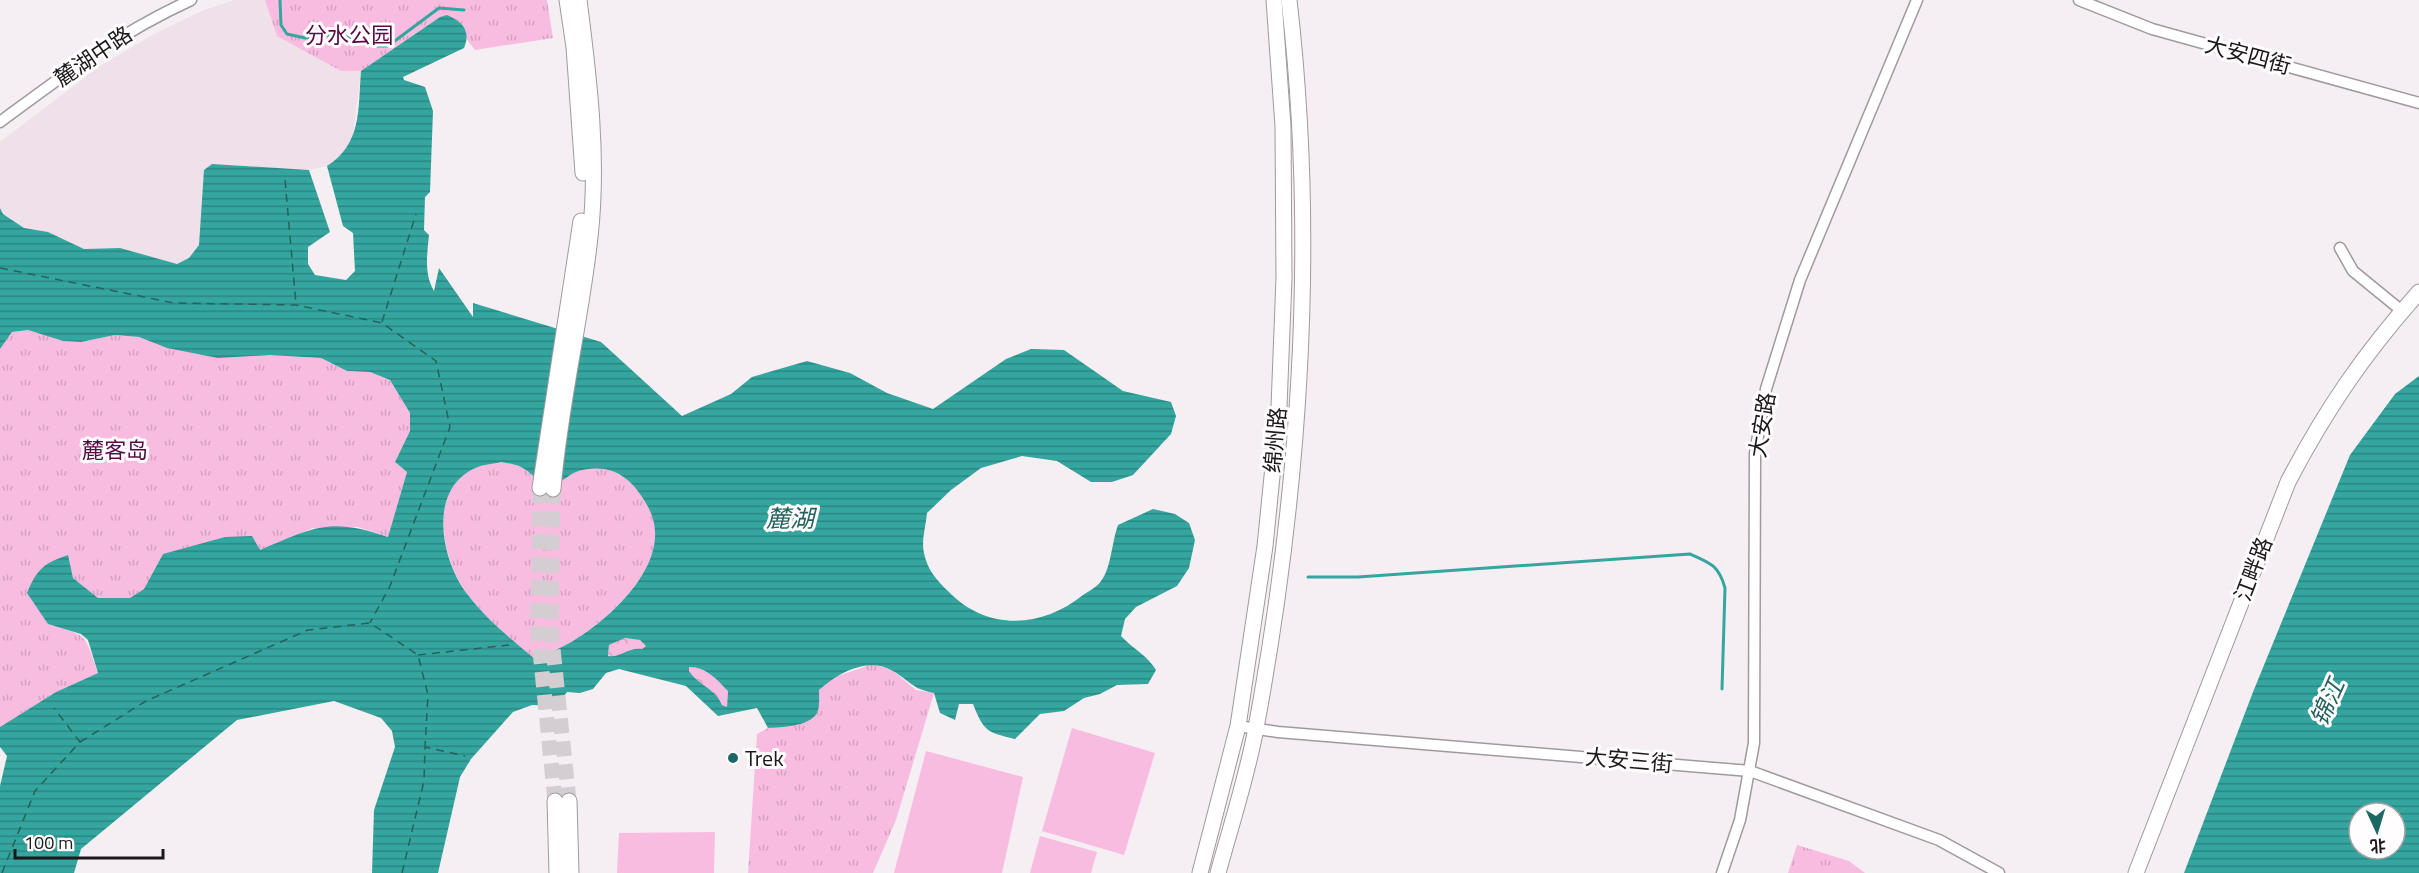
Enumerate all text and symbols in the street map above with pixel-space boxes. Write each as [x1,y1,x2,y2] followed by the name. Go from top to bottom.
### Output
[47,17,139,95] street label: 麓湖中路
[305,18,393,52] park label: 分水公园
[2201,27,2295,83] street label: 大安四街
[1740,390,1784,460] street label: 大安路
[1255,406,1295,474] street label: 绵州路
[82,433,148,467] park label: 麓客岛
[766,500,818,536] water label: 麓湖
[2225,532,2281,606] street label: 江畔路
[2301,670,2354,731] water label: 锦江
[1584,739,1674,781] street label: 大安三街
[745,741,784,775] place label: Trek
[726,751,740,765] marker: Trek
[2347,801,2407,861] north arrow
[15,822,164,860] scale bar
[24,829,73,856] text: 100 m
[2369,833,2387,858] text: 北

